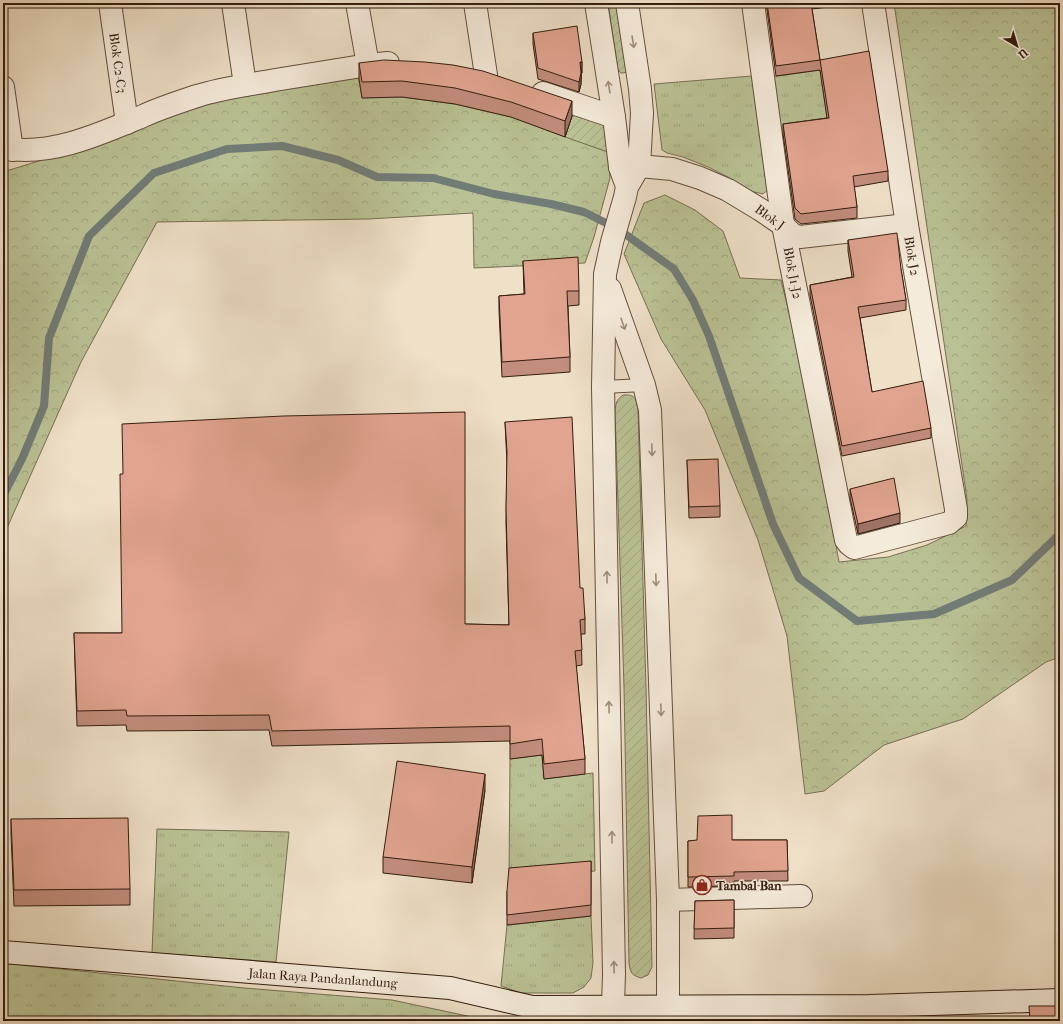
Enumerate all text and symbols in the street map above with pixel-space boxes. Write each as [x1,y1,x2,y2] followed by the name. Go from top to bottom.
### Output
[997,26,1037,66] north arrow
[106,32,130,94] street label: Blok C2-C3
[629,35,637,48] one-way arrow
[1015,45,1031,62] text: U
[605,81,613,94] one-way arrow
[752,201,788,233] street label: Blok J
[901,235,923,277] street label: Blok J2
[781,246,805,300] street label: Blok J1-J2
[619,318,627,330] one-way arrow
[648,443,656,456] one-way arrow
[603,571,611,584] one-way arrow
[653,573,660,586] one-way arrow
[606,701,613,714] one-way arrow
[657,703,665,716] one-way arrow
[608,831,616,844] one-way arrow
[691,874,713,896] shop icon: Tambal Ban
[715,878,782,893] place label: Tambal Ban
[610,961,618,974] one-way arrow
[247,965,399,991] street label: Jalan Raya Pandanlandung

